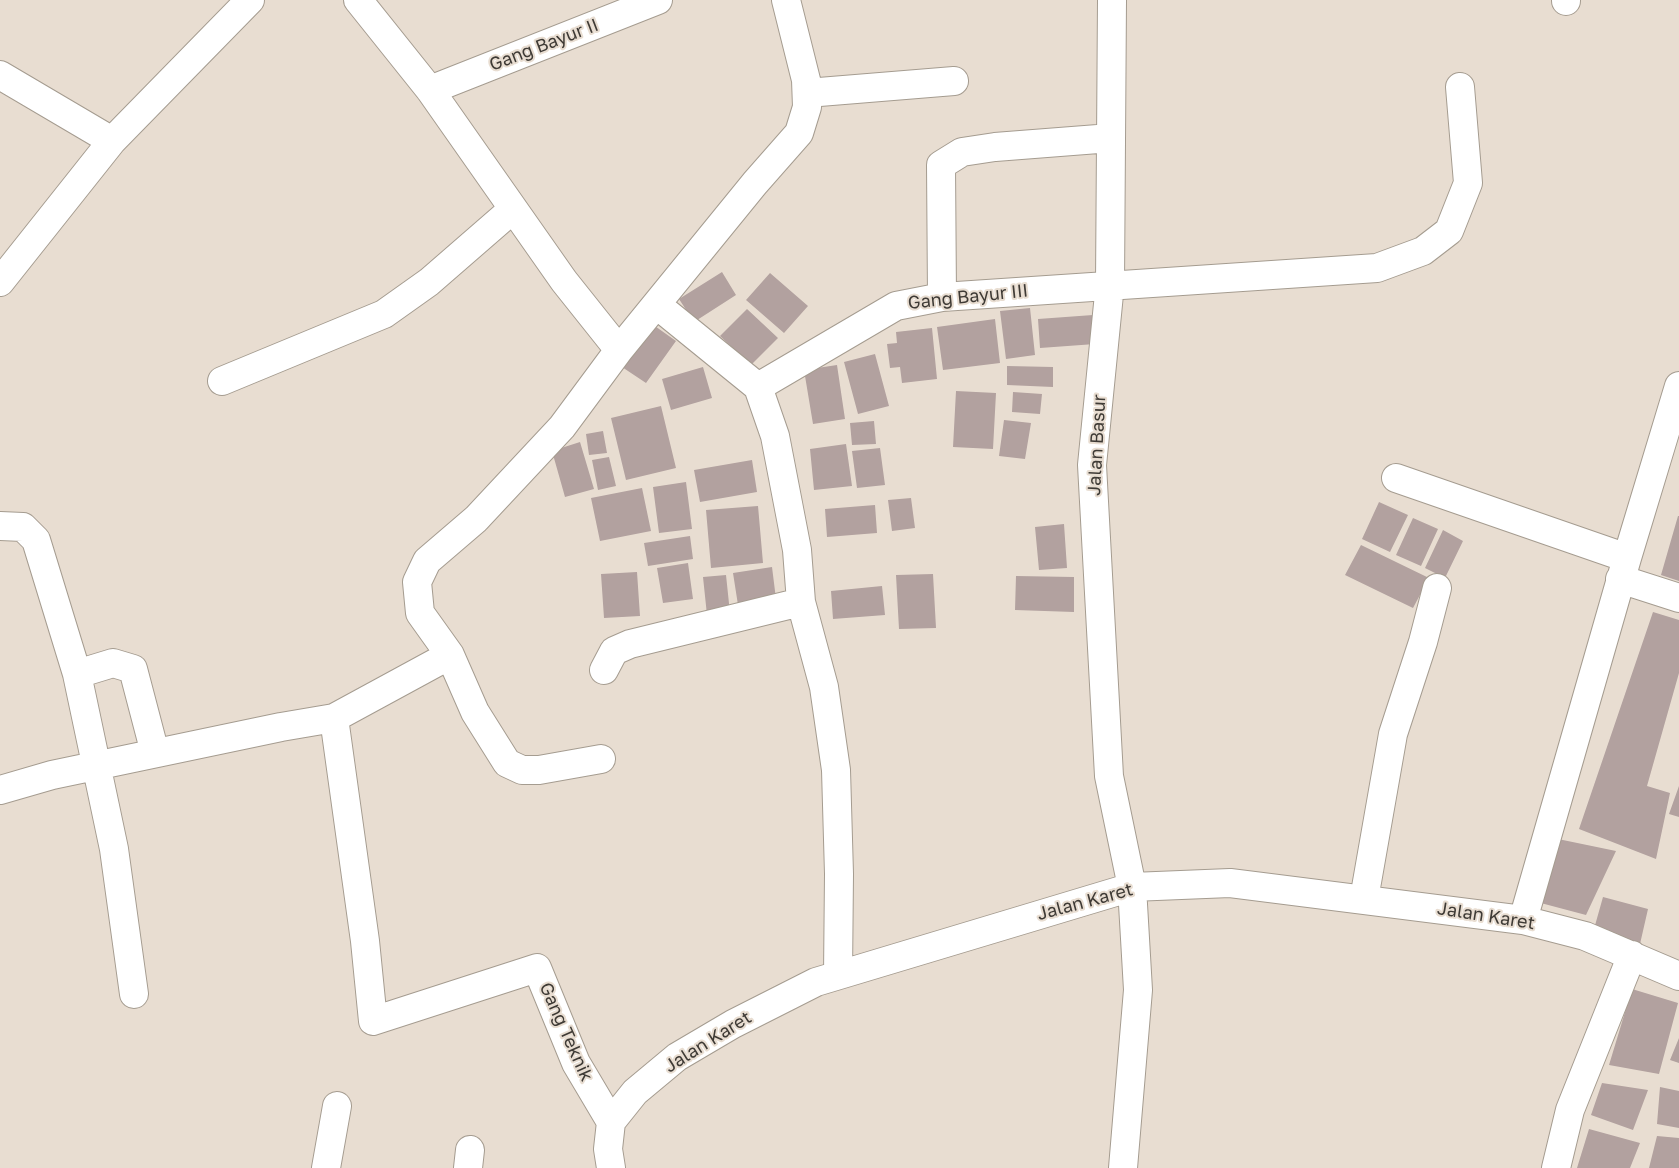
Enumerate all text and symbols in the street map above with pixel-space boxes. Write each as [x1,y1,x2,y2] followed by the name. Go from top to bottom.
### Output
[486,14,602,76] street label: Gang Bayur II
[907,280,1029,314] street label: Gang Bayur III
[1084,394,1110,496] street label: Jalan Basur
[1035,879,1135,925] street label: Jalan Karet
[1436,898,1536,934] street label: Jalan Karet
[535,979,597,1085] street label: Gang Teknik
[660,1007,756,1077] street label: Jalan Karet

